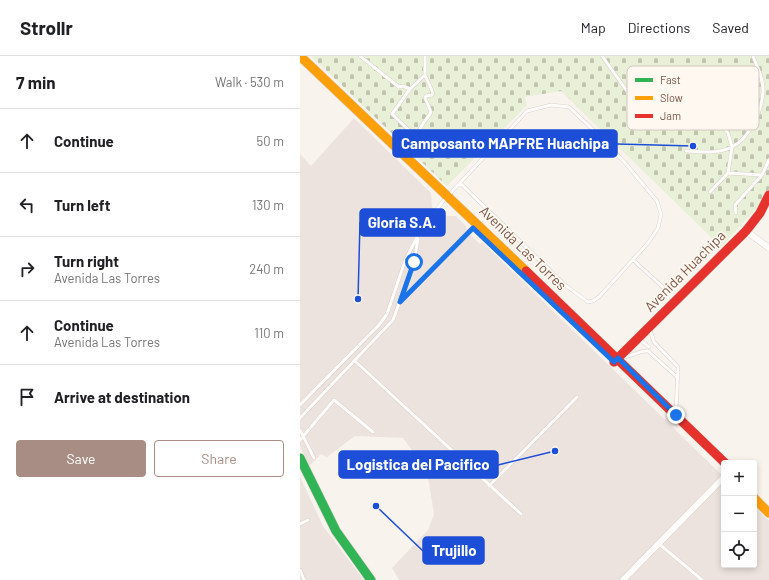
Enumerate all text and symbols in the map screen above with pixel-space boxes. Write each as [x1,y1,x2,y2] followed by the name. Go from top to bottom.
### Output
[20,16,73,39] text: Strollr
[581,19,606,36] text: Map
[628,19,690,36] text: Directions
[712,19,749,36] text: Saved
[627,66,759,130] legend
[16,72,56,92] text: 7 min
[660,73,681,86] text: Fast
[215,74,284,90] text: Walk · 530 m
[660,91,683,104] text: Slow
[660,109,681,122] text: Jam
[16,130,38,152] icon: ahead
[393,130,617,157] callout: Camposanto MAPFRE Huachipa
[54,132,114,150] text: Continue
[257,133,284,149] text: 50 m
[401,134,609,152] text: Camposanto MAPFRE Huachipa
[16,194,38,216] icon: left
[54,196,110,214] text: Turn left
[252,197,284,213] text: 130 m
[476,202,570,294] street label: Avenida Las Torres
[360,209,445,236] callout: Gloria S.A.
[368,213,436,231] text: Gloria S.A.
[641,227,729,315] street label: Avenida Huachipa
[54,252,119,270] text: Turn right
[405,253,423,271] route start
[16,258,38,280] icon: right
[249,261,284,277] text: 240 m
[54,270,160,286] text: Avenida Las Torres
[54,316,114,334] text: Continue
[16,322,38,344] icon: ahead
[254,325,284,341] text: 110 m
[54,334,160,350] text: Avenida Las Torres
[16,386,38,408] icon: arrive
[54,388,190,406] text: Arrive at destination
[667,406,685,424] route end
[16,440,146,477] button: Save
[154,440,284,477] button: Share
[339,451,498,478] callout: Logistica del Pacifico
[346,455,490,473] text: Logistica del Pacifico
[721,460,757,568] map controls
[721,460,757,496] button: +
[721,496,757,532] button: −
[721,532,757,568] button: locate
[423,537,484,564] callout: Trujillo
[431,541,477,559] text: Trujillo

